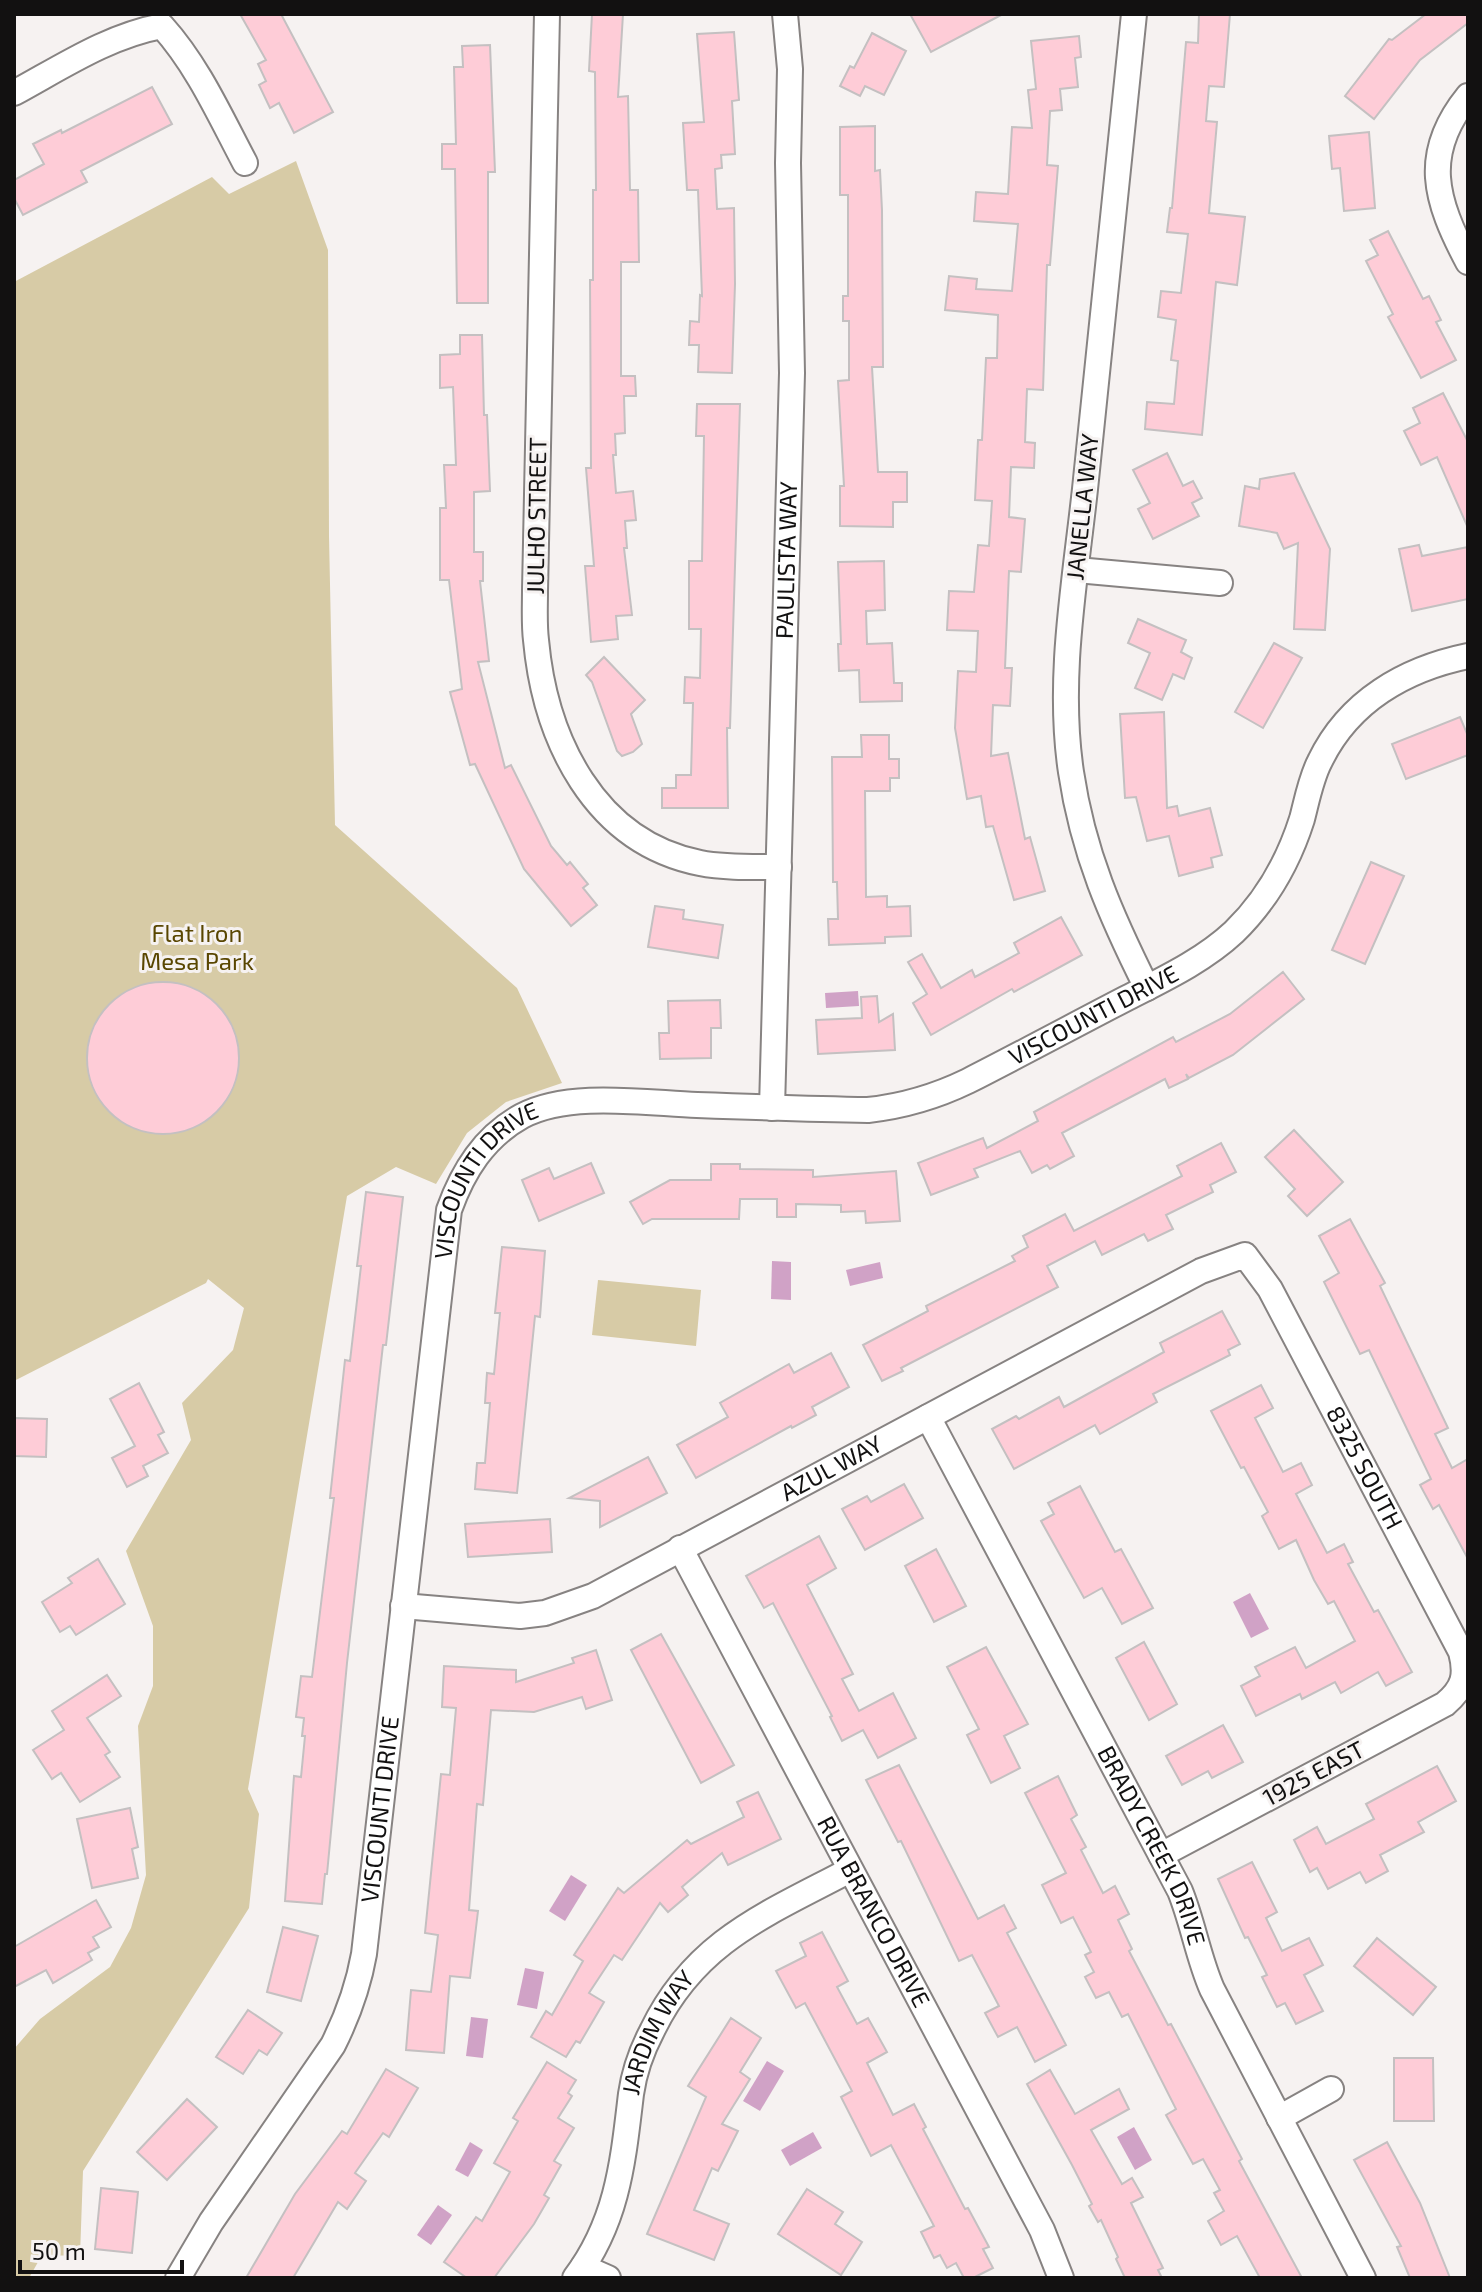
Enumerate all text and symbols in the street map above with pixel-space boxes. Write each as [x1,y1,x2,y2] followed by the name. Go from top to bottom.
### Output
[1059,432,1104,581] street label: JANELLA WAY
[520,437,551,595] street label: JULHO STREET
[769,481,802,639] street label: PAULISTA WAY
[140,918,254,975] park label: Flat Iron Mesa Park
[1003,958,1183,1070] street label: VISCOUNTI DRIVE
[428,1094,542,1260] street label: VISCOUNTI DRIVE
[1321,1401,1410,1534] street label: 8325 SOUTH
[775,1428,887,1506] street label: AZUL WAY
[354,1714,404,1904] street label: VISCOUNTI DRIVE
[1258,1734,1369,1811] street label: 1925 EAST
[1092,1740,1212,1948] street label: BRADY CREEK DRIVE
[812,1811,937,2012] street label: RUA BRANCO DRIVE
[615,1964,699,2097] street label: JARDIM WAY
[20,2224,182,2274] scale bar
[32,2236,86,2265] text: 50 m

